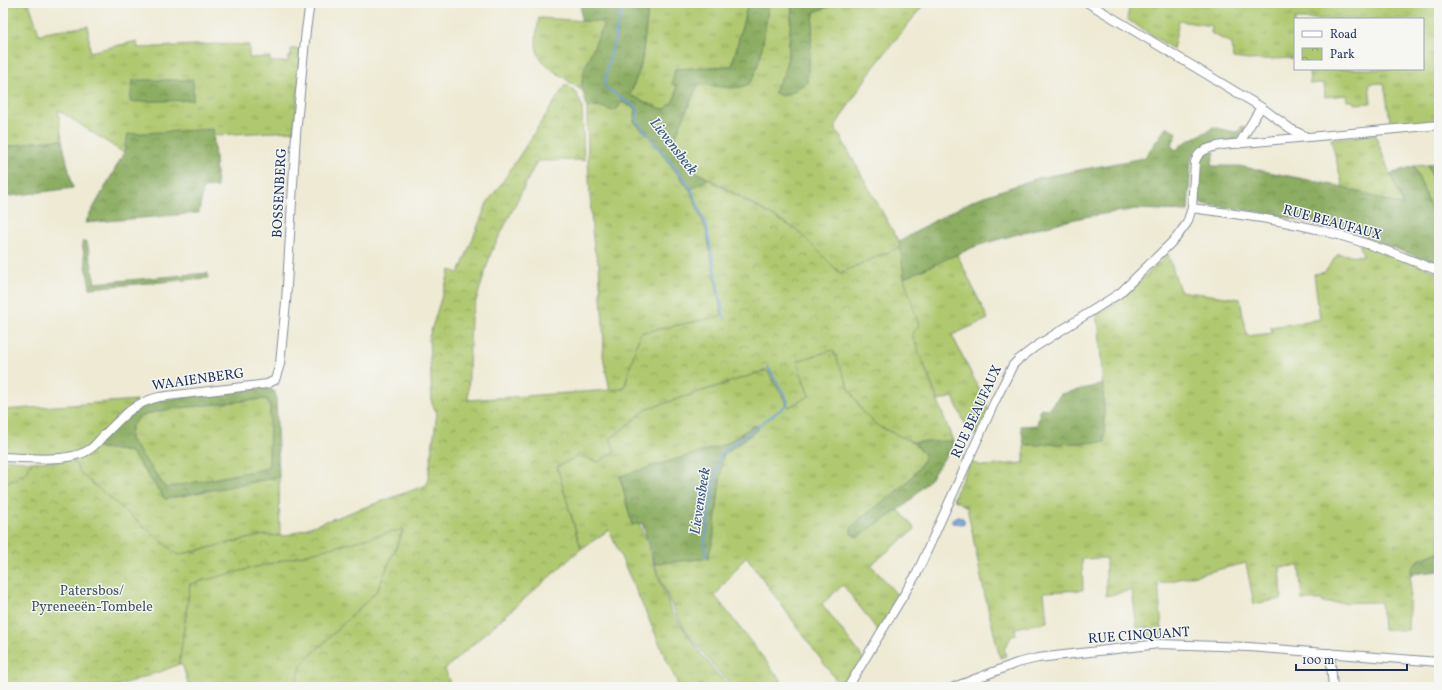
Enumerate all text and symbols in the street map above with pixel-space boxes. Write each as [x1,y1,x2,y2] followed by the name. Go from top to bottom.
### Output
[1294,18,1424,70] legend
[1330,27,1357,43] text: Road
[1330,47,1355,63] text: Park
[644,114,702,180] water label: Lievensbeek
[268,147,292,239] street label: BOSSENBERG
[1281,201,1383,245] street label: RUE BEAUFAUX
[947,362,1007,462] street label: RUE BEAUFAUX
[151,364,245,396] street label: WAAIENBERG
[685,466,717,536] water label: Lievensbeek
[31,582,153,617] park label: Patersbos/ Pyreneeën-Tombele
[1087,623,1191,649] street label: RUE CINQUANT
[1296,646,1407,672] scale bar
[1302,653,1335,669] text: 100 m

